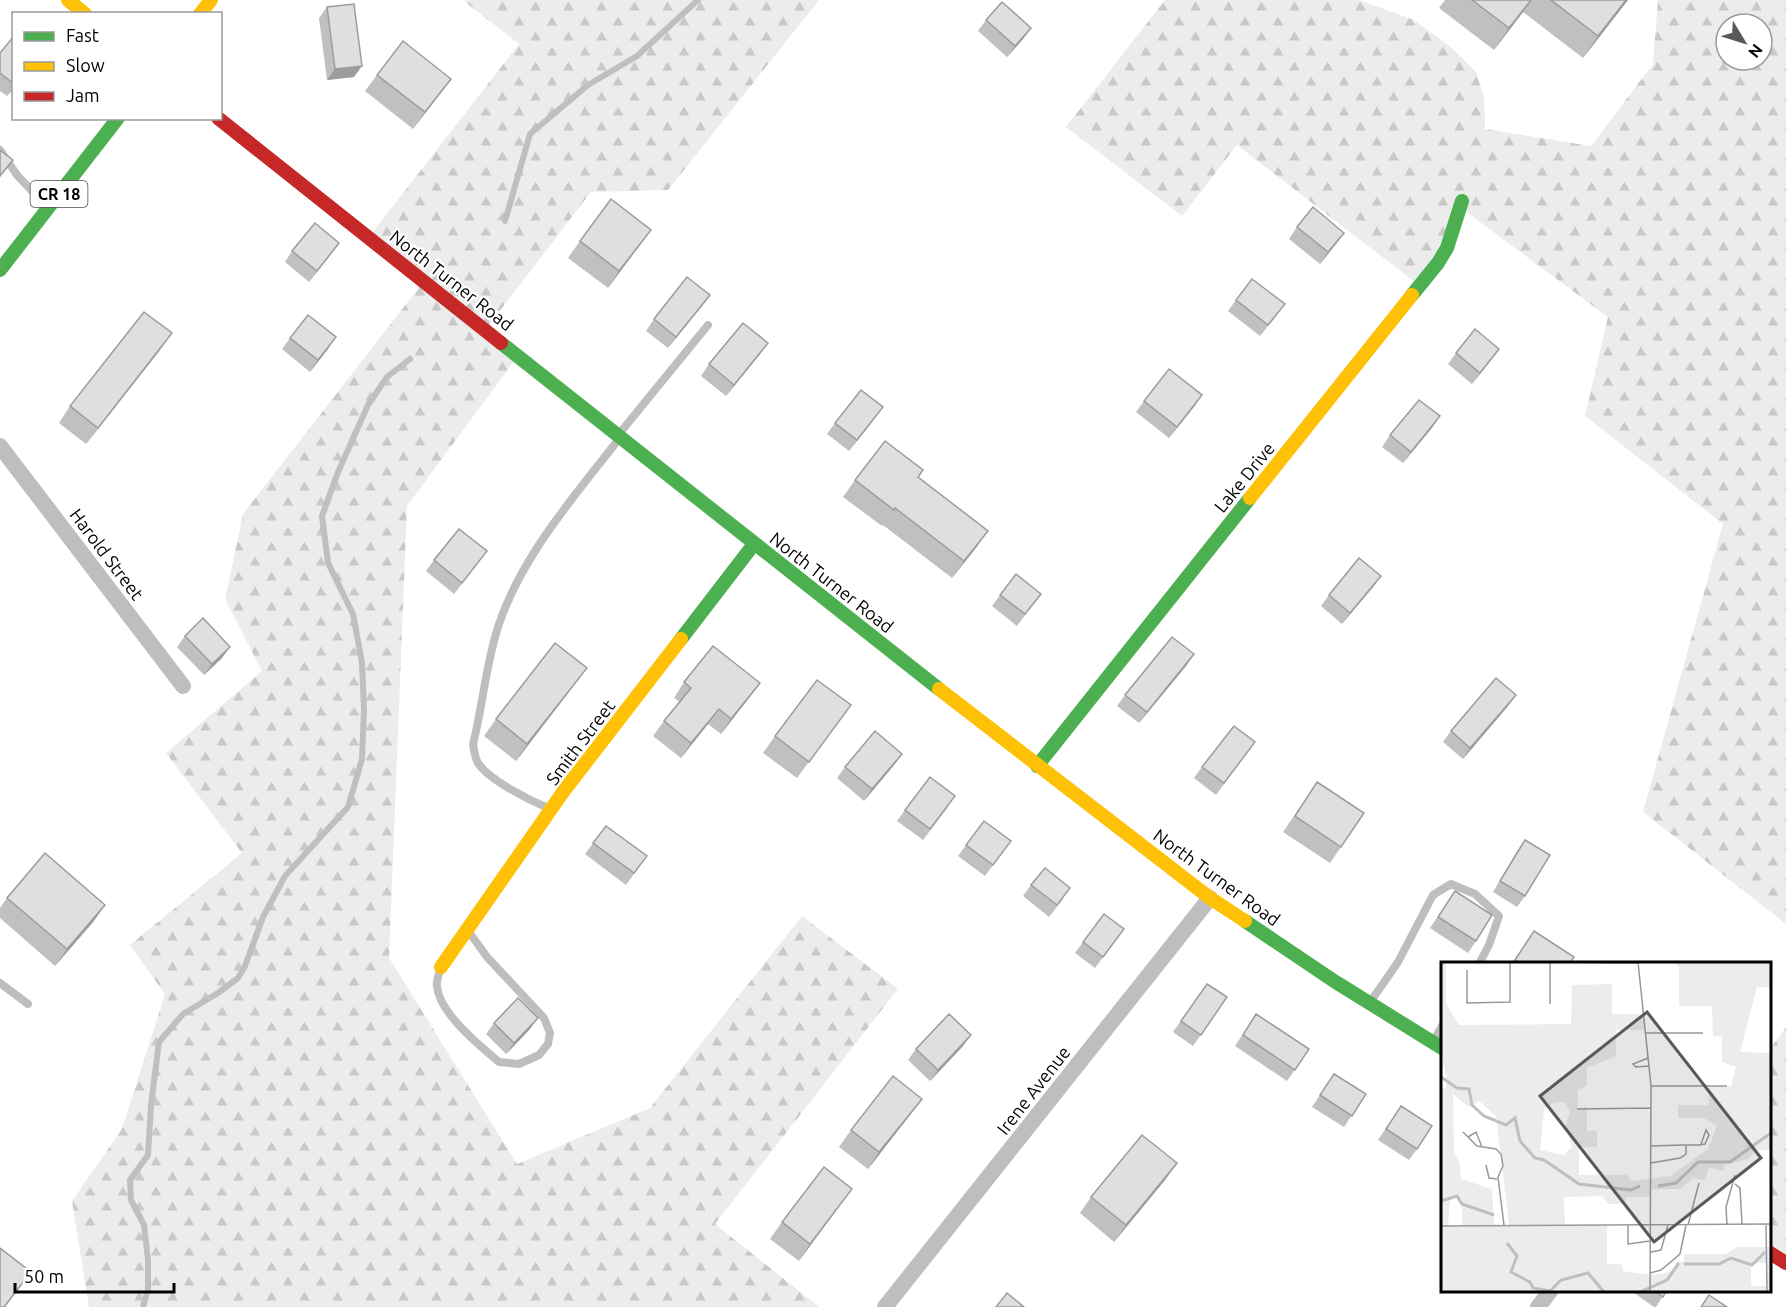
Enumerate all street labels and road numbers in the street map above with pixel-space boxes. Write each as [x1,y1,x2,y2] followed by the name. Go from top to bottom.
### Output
[31,181,88,207] road number: CR 18
[386,226,518,334] street label: North Turner Road
[1210,438,1278,516] street label: Lake Drive
[66,505,148,603] street label: Harold Street
[766,528,898,636] street label: North Turner Road
[542,696,618,788] street label: Smith Street
[1150,825,1284,929] street label: North Turner Road
[992,1042,1074,1138] street label: Irene Avenue

